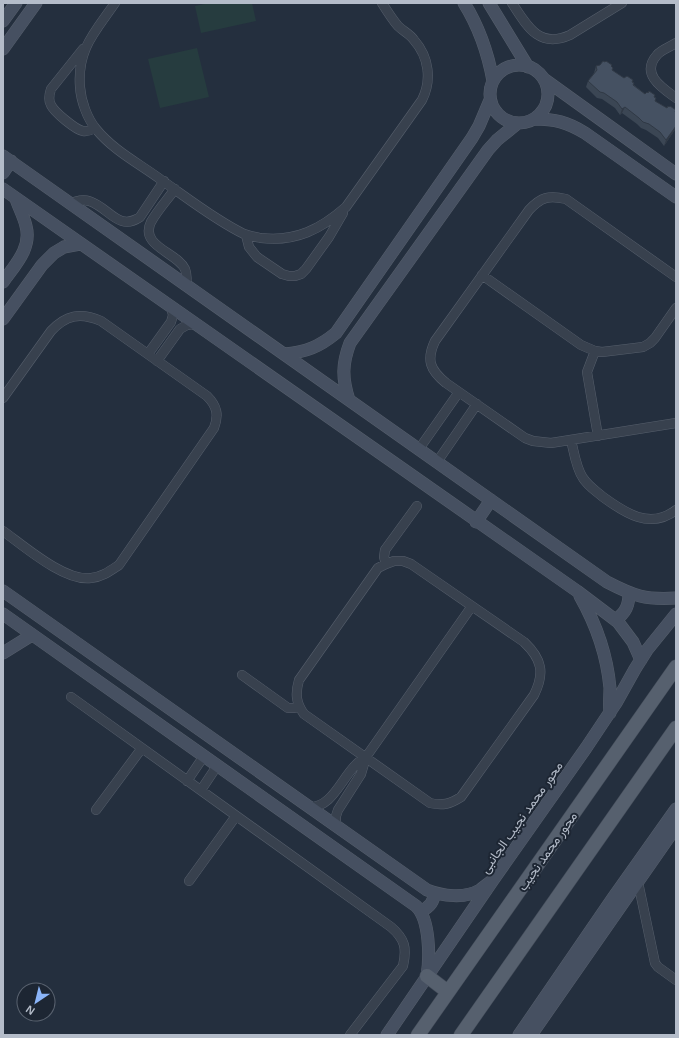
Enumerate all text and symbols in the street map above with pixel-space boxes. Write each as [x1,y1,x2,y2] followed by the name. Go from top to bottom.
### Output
[476,758,566,876] street label: محور محمد نجيب الجانبى
[514,809,580,893] street label: محور محمد نجيب
[16,982,56,1022] north arrow
[24,1003,37,1017] text: N

